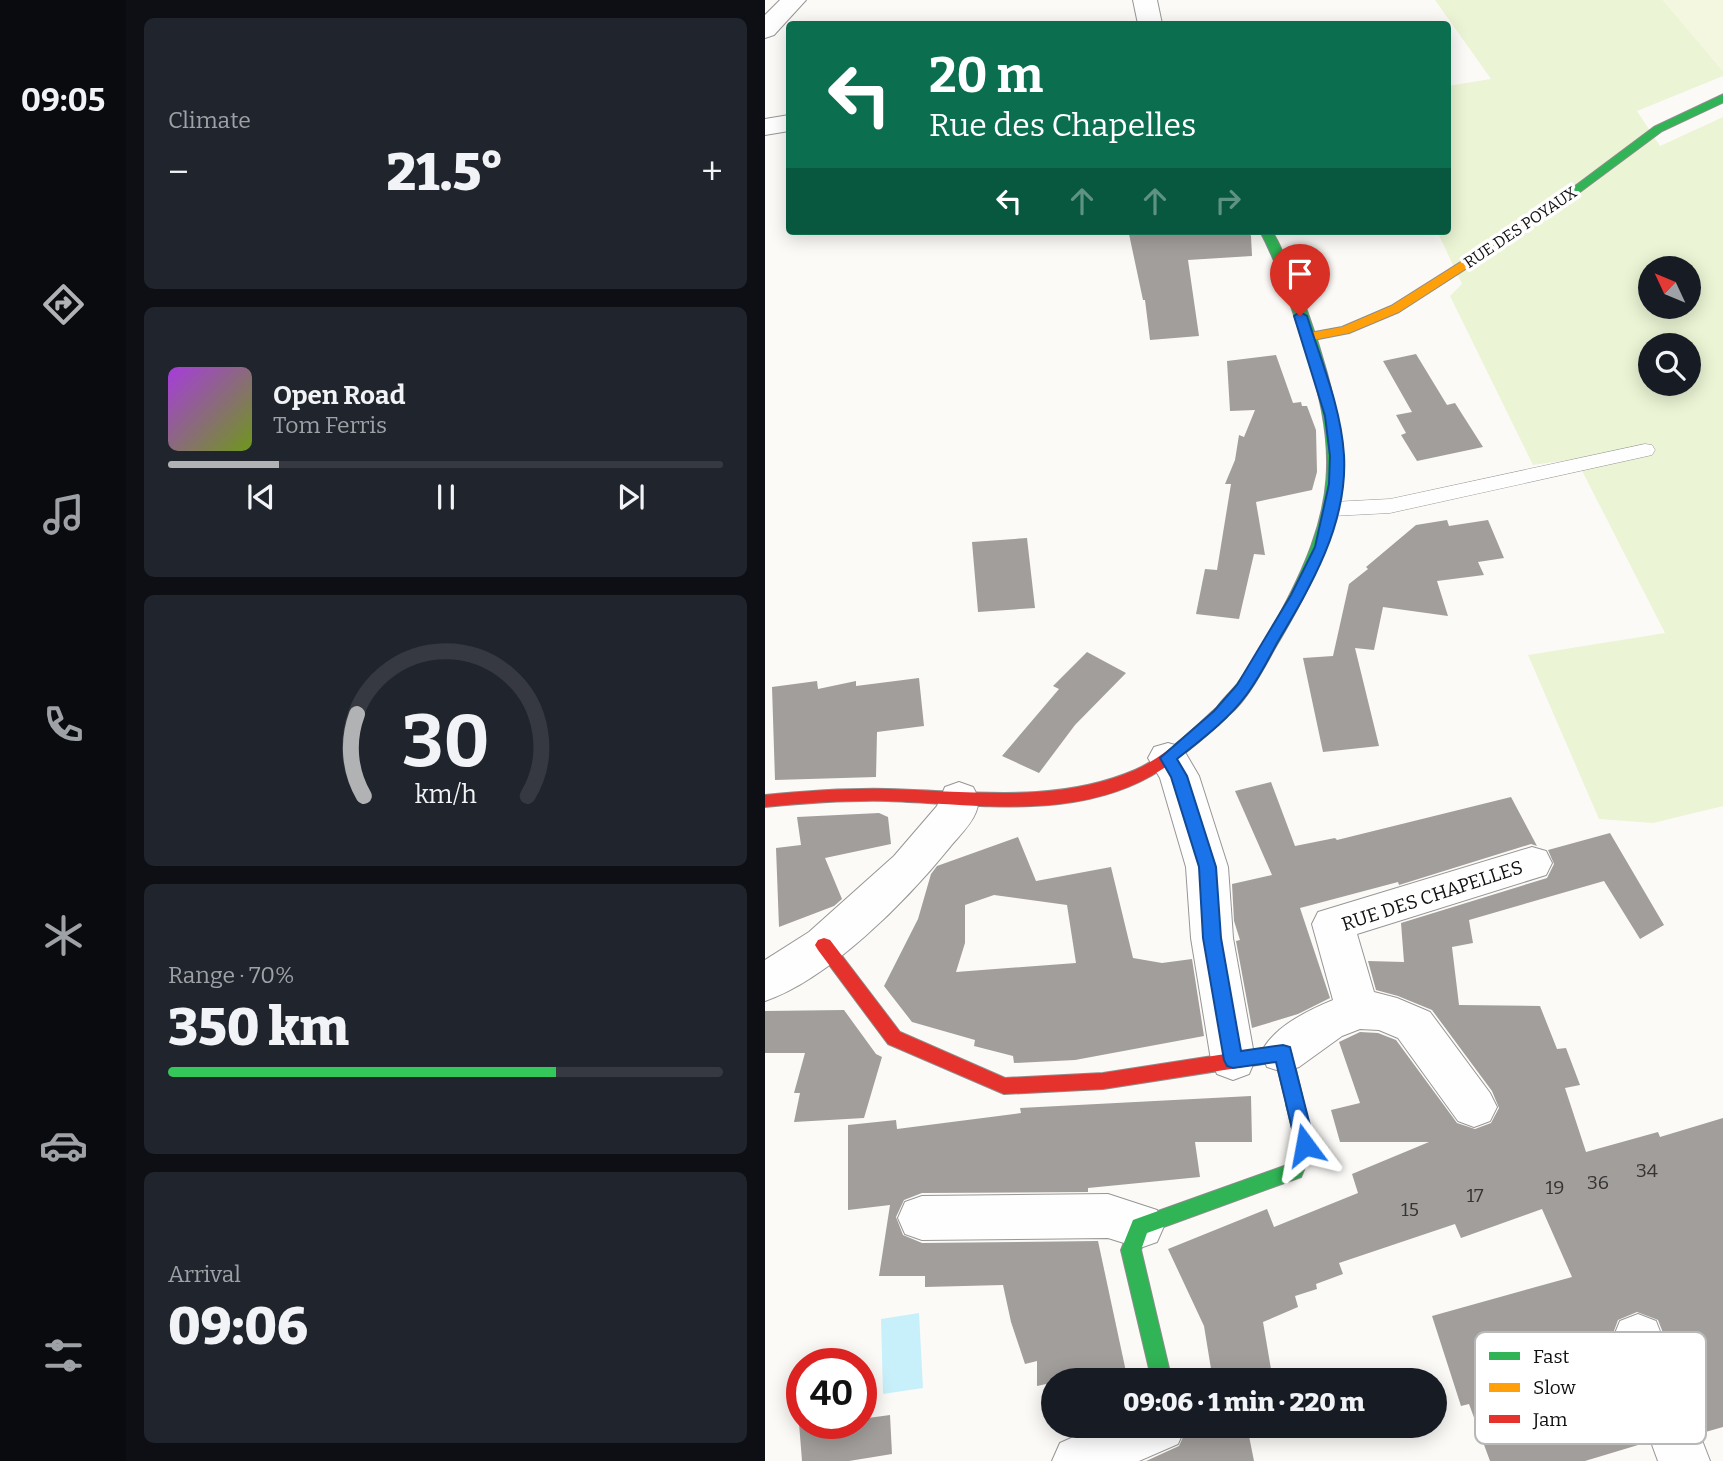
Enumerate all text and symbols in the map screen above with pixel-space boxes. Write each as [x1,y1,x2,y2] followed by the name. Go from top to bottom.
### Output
[929,46,1043,105] text: 20 m
[814,49,905,140] icon: left
[21,81,105,119] text: 09:05
[168,106,251,134] text: Climate
[929,106,1196,144] text: Rue des Chapelles
[387,141,504,204] text: 21.5°
[168,149,189,195] text: −
[701,149,723,195] text: +
[990,182,1028,220] icon: left
[1063,182,1101,220] icon: ahead
[1136,182,1174,220] icon: ahead
[1209,182,1247,220] icon: right
[1460,183,1580,272] street label: RUE DES POYAUX
[1270,244,1330,316] pin
[1281,255,1319,293] icon: arrive
[1638,256,1701,318] north arrow
[1638,256,1701,396] map controls
[39,280,88,329] icon: directions
[1638,333,1701,396] button: search
[273,380,405,411] text: Open Road
[273,411,387,439] text: Tom Ferris
[242,478,280,516] icon: previous
[427,478,465,516] icon: pause
[612,478,650,516] icon: next
[39,490,88,539] icon: music
[401,699,490,786] text: 30
[39,700,88,749] icon: phone
[415,780,477,810] text: km/h
[1339,855,1526,936] street label: RUE DES CHAPELLES
[39,911,88,960] icon: climate
[168,961,294,989] text: Range · 70%
[168,996,349,1059] text: 350 km
[1268,1108,1342,1182] position arrow
[39,1121,88,1170] icon: car
[1636,1159,1658,1182] house number: 34
[1587,1171,1609,1194] house number: 36
[1546,1176,1564,1199] house number: 19
[1466,1184,1484,1207] house number: 17
[1401,1198,1419,1221] house number: 15
[168,1260,241,1288] text: Arrival
[168,1295,308,1358] text: 09:06
[39,1331,88,1380] icon: filters
[1475,1332,1706,1444] legend
[1533,1345,1570,1368] text: Fast
[786,1348,877,1439] speed limit sign: 40
[1533,1376,1576,1399] text: Slow
[1123,1387,1365,1418] text: 09:06 · 1 min · 220 m
[1532,1408,1567,1431] text: Jam

